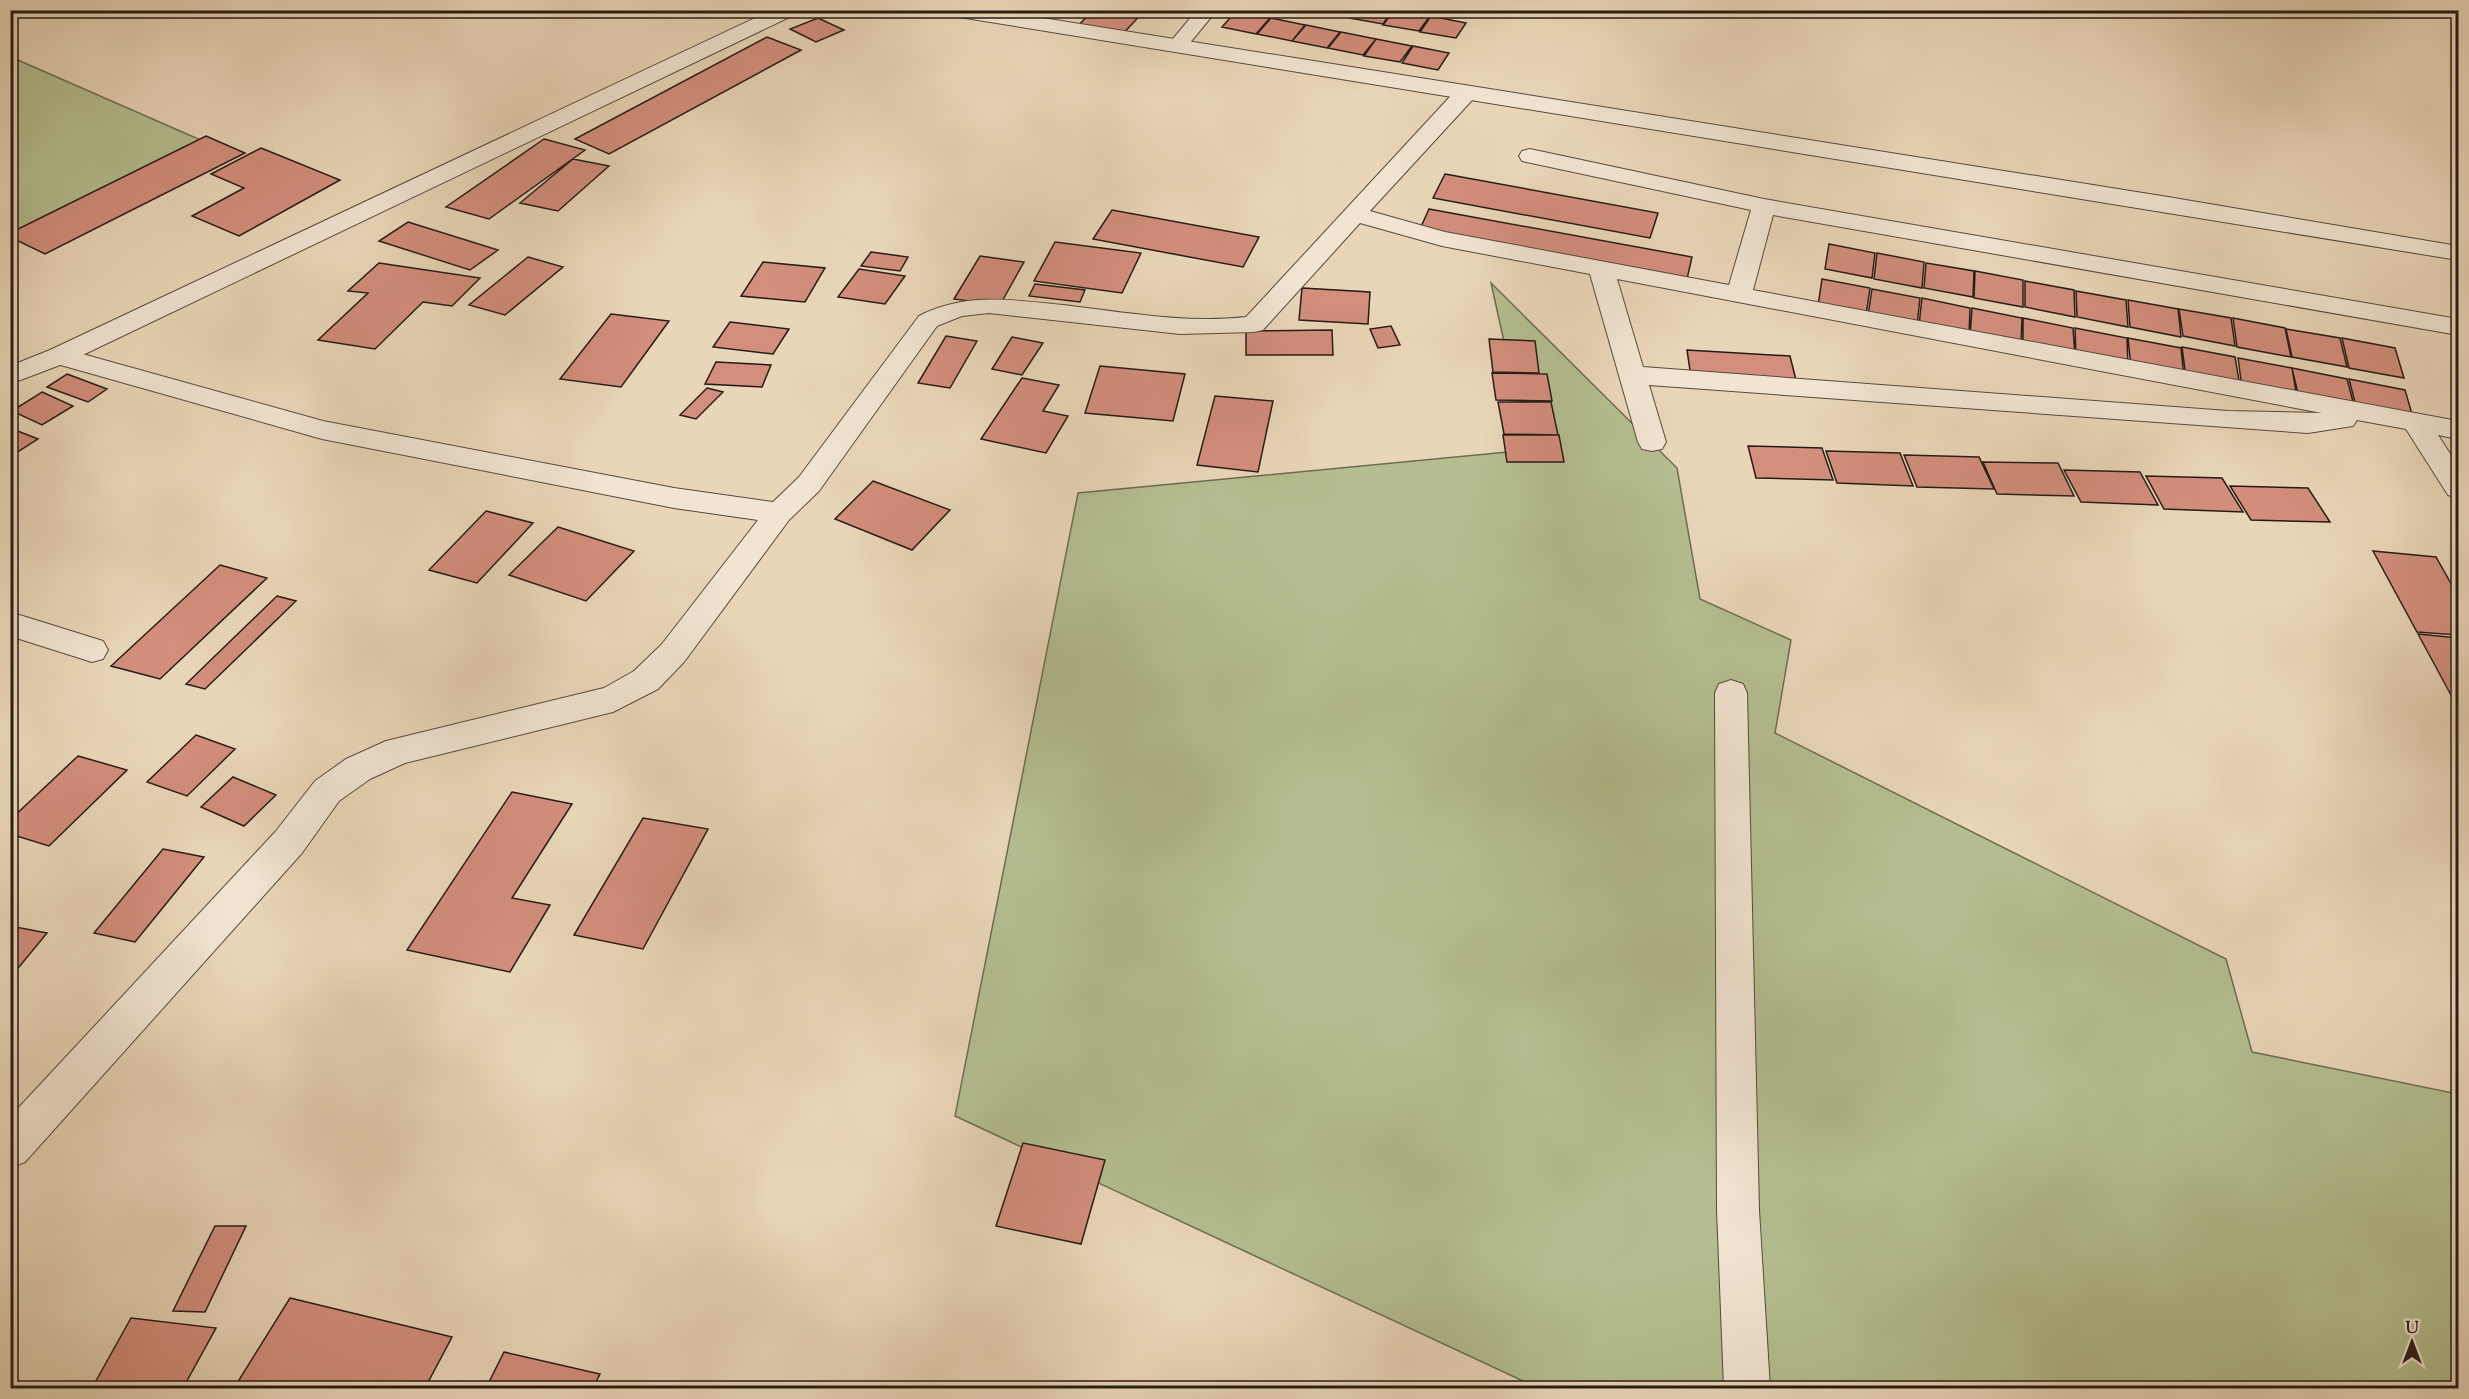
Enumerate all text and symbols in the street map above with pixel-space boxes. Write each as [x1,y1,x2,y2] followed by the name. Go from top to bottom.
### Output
[2382,1312,2442,1372] north arrow
[2405,1318,2419,1341] text: U

